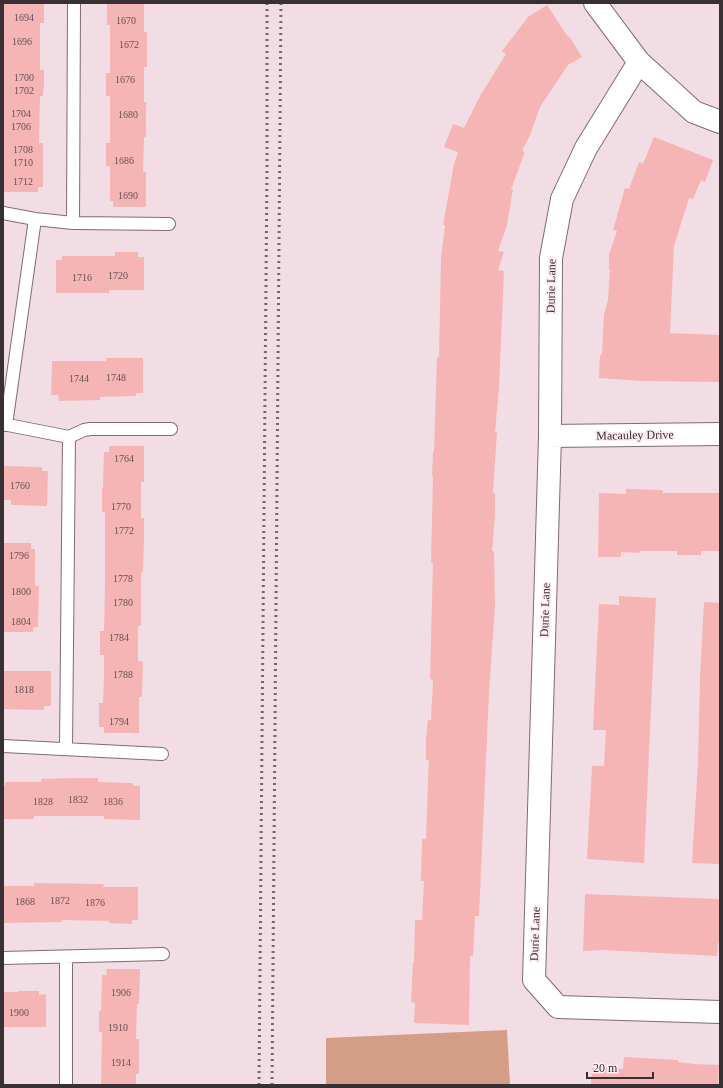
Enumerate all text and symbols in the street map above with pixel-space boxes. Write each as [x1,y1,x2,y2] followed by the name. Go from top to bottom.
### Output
[14,12,34,23] house number: 1694
[116,15,136,26] house number: 1670
[12,36,32,47] house number: 1696
[119,39,139,50] house number: 1672
[14,72,34,83] house number: 1700
[115,74,135,85] house number: 1676
[14,85,34,96] house number: 1702
[11,108,31,119] house number: 1704
[118,109,138,120] house number: 1680
[11,121,31,132] house number: 1706
[13,144,33,155] house number: 1708
[114,155,134,166] house number: 1686
[13,157,33,168] house number: 1710
[13,176,33,187] house number: 1712
[118,190,138,201] house number: 1690
[544,259,558,313] street label: Durie Lane
[108,270,128,281] house number: 1720
[72,272,92,283] house number: 1716
[106,372,126,383] house number: 1748
[69,373,89,384] house number: 1744
[596,427,674,443] street label: Macauley Drive
[114,453,134,464] house number: 1764
[10,480,30,491] house number: 1760
[111,501,131,512] house number: 1770
[114,525,134,536] house number: 1772
[9,550,29,561] house number: 1796
[113,573,133,584] house number: 1778
[537,583,553,637] street label: Durie Lane
[11,586,31,597] house number: 1800
[113,597,133,608] house number: 1780
[11,616,31,627] house number: 1804
[109,632,129,643] house number: 1784
[113,669,133,680] house number: 1788
[14,684,34,695] house number: 1818
[109,716,129,727] house number: 1794
[68,794,88,805] house number: 1832
[33,796,53,807] house number: 1828
[103,796,123,807] house number: 1836
[50,895,70,906] house number: 1872
[15,896,35,907] house number: 1868
[85,897,105,908] house number: 1876
[527,907,543,961] street label: Durie Lane
[111,987,131,998] house number: 1906
[9,1007,29,1018] house number: 1900
[108,1022,128,1033] house number: 1910
[587,1054,653,1080] scale bar
[111,1057,131,1068] house number: 1914
[593,1061,618,1075] text: 20 m

